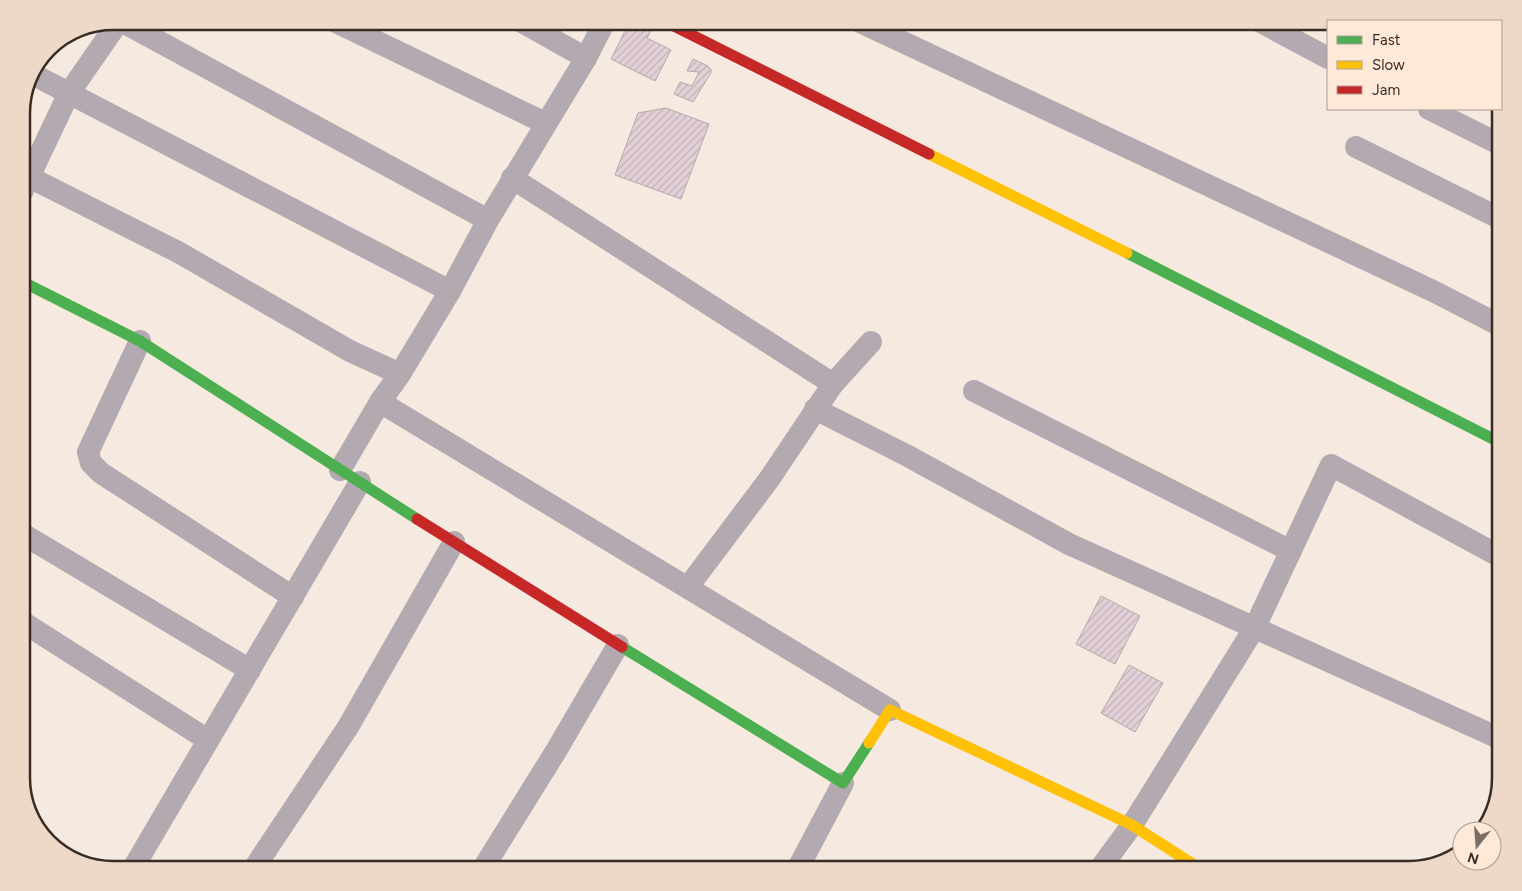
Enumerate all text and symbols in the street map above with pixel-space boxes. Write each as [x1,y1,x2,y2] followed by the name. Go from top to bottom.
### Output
[1327,20,1502,110] legend
[1372,31,1401,49] text: Fast
[1372,56,1405,74] text: Slow
[1372,81,1400,99] text: Jam
[1452,821,1502,871] north arrow
[1466,848,1481,868] text: N

